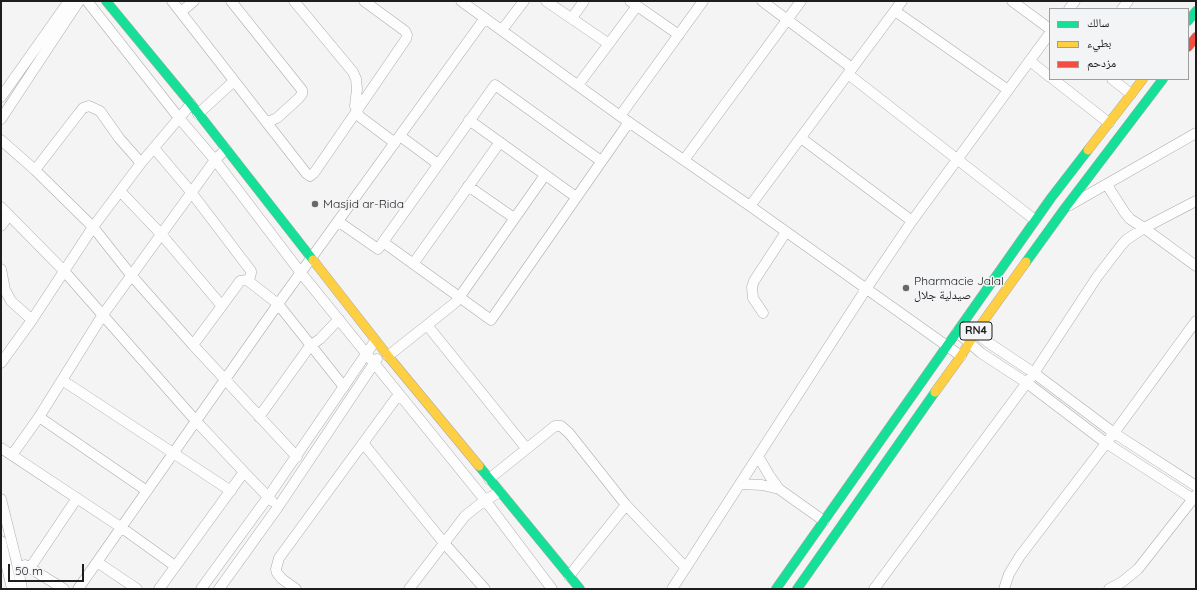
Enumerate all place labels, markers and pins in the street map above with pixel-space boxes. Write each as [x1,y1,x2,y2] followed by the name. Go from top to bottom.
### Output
[323,197,404,211] place label: Masjid ar-Rida
[310,199,320,209] marker: Masjid ar-Rida
[914,274,1004,302] place label: Pharmacie Jalal صيدلية جلال
[901,283,911,293] marker: Pharmacie Jalal صيدلية جلال

